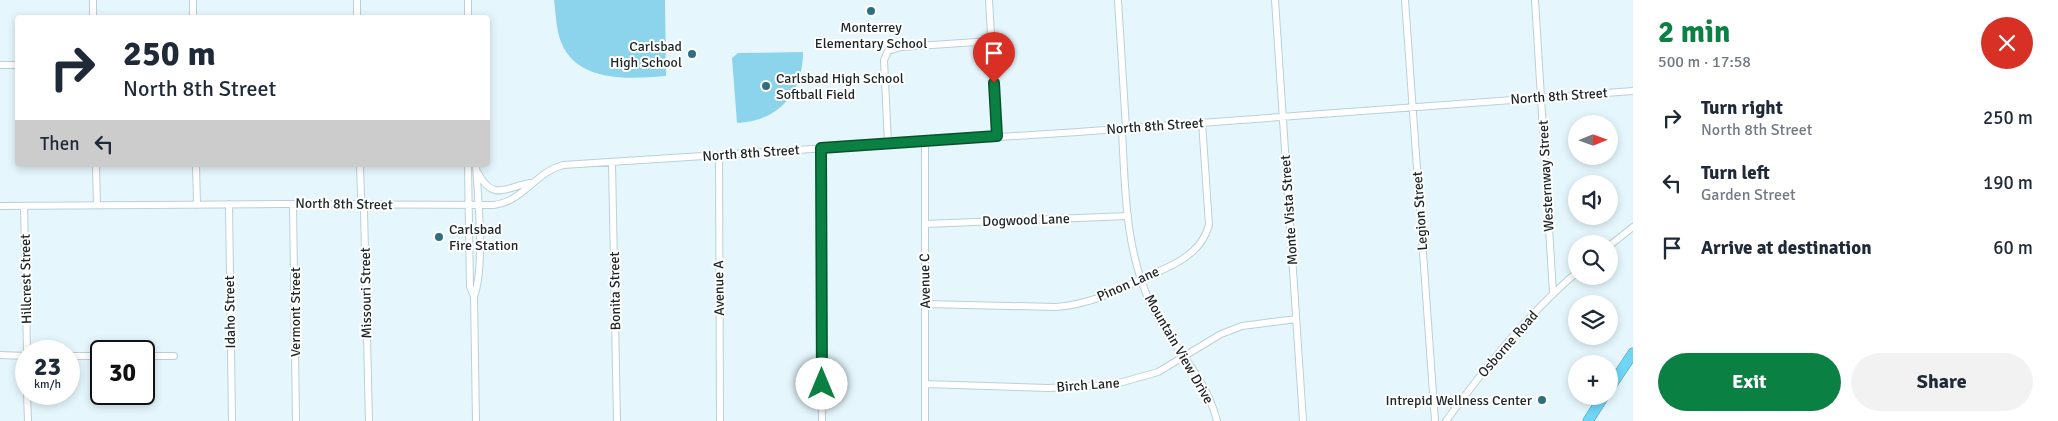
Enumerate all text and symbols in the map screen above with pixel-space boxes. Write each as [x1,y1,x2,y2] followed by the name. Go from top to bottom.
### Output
[865,5,877,17] marker: Monterrey Elementary School
[1658,14,1730,51] text: 2 min
[1981,17,2033,69] button: close
[815,19,927,52] place label: Monterrey Elementary School
[123,32,216,75] text: 250 m
[973,32,1015,83] pin
[40,35,105,100] icon: right
[610,38,682,71] place label: Carlsbad High School
[980,39,1008,67] icon: arrive
[686,48,698,60] marker: Carlsbad High School
[1658,52,1751,72] text: 500 m · 17:58
[776,70,904,103] place label: Carlsbad High School Softball Field
[123,75,276,102] text: North 8th Street
[760,80,772,92] marker: Carlsbad High School Softball Field
[1510,84,1608,108] street label: North 8th Street
[1701,96,1783,120] text: Turn right
[1658,104,1686,132] icon: right
[1983,106,2033,130] text: 250 m
[1106,114,1204,138] street label: North 8th Street
[1568,115,1618,165] north arrow
[1568,115,1618,405] map controls
[1535,120,1557,232] street label: Westernway Street
[1701,120,1812,140] text: North 8th Street
[90,130,118,158] icon: left
[40,132,80,156] text: Then
[702,141,800,165] street label: North 8th Street
[1277,154,1301,266] street label: Monte Vista Street
[1701,161,1770,185] text: Turn left
[1658,169,1686,197] icon: left
[1409,171,1431,251] street label: Legion Street
[1983,171,2033,195] text: 190 m
[1568,175,1618,225] button: sound
[1701,185,1796,205] text: Garden Street
[295,195,393,213] street label: North 8th Street
[982,210,1070,230] street label: Dogwood Lane
[449,221,518,254] place label: Carlsbad Fire Station
[433,231,445,243] marker: Carlsbad Fire Station
[17,234,35,324] street label: Hillcrest Street
[1658,234,1686,262] icon: arrive
[1568,235,1618,285] button: search
[1701,236,1872,260] text: Arrive at destination
[1993,236,2033,260] text: 60 m
[357,247,375,339] street label: Missouri Street
[606,251,624,330] street label: Bonita Street
[916,253,934,309] street label: Avenue C
[710,260,728,316] street label: Avenue A
[1094,263,1162,305] street label: Pinon Lane
[287,267,304,357] street label: Vermont Street
[221,275,239,349] street label: Idaho Street
[1141,291,1217,407] street label: Mountain View Drive
[1568,295,1618,345] button: layers
[1474,307,1542,381] street label: Osborne Road
[90,340,155,405] speed limit sign: 30
[34,351,61,382] text: 23
[1658,353,1841,411] button: Exit
[1851,353,2033,411] button: Share
[1568,355,1618,405] button: +
[795,357,847,409] position arrow
[1056,374,1120,396] street label: Birch Lane
[34,377,61,392] text: km/h
[1385,392,1533,409] place label: Intrepid Wellness Center
[1536,394,1548,406] marker: Intrepid Wellness Center

